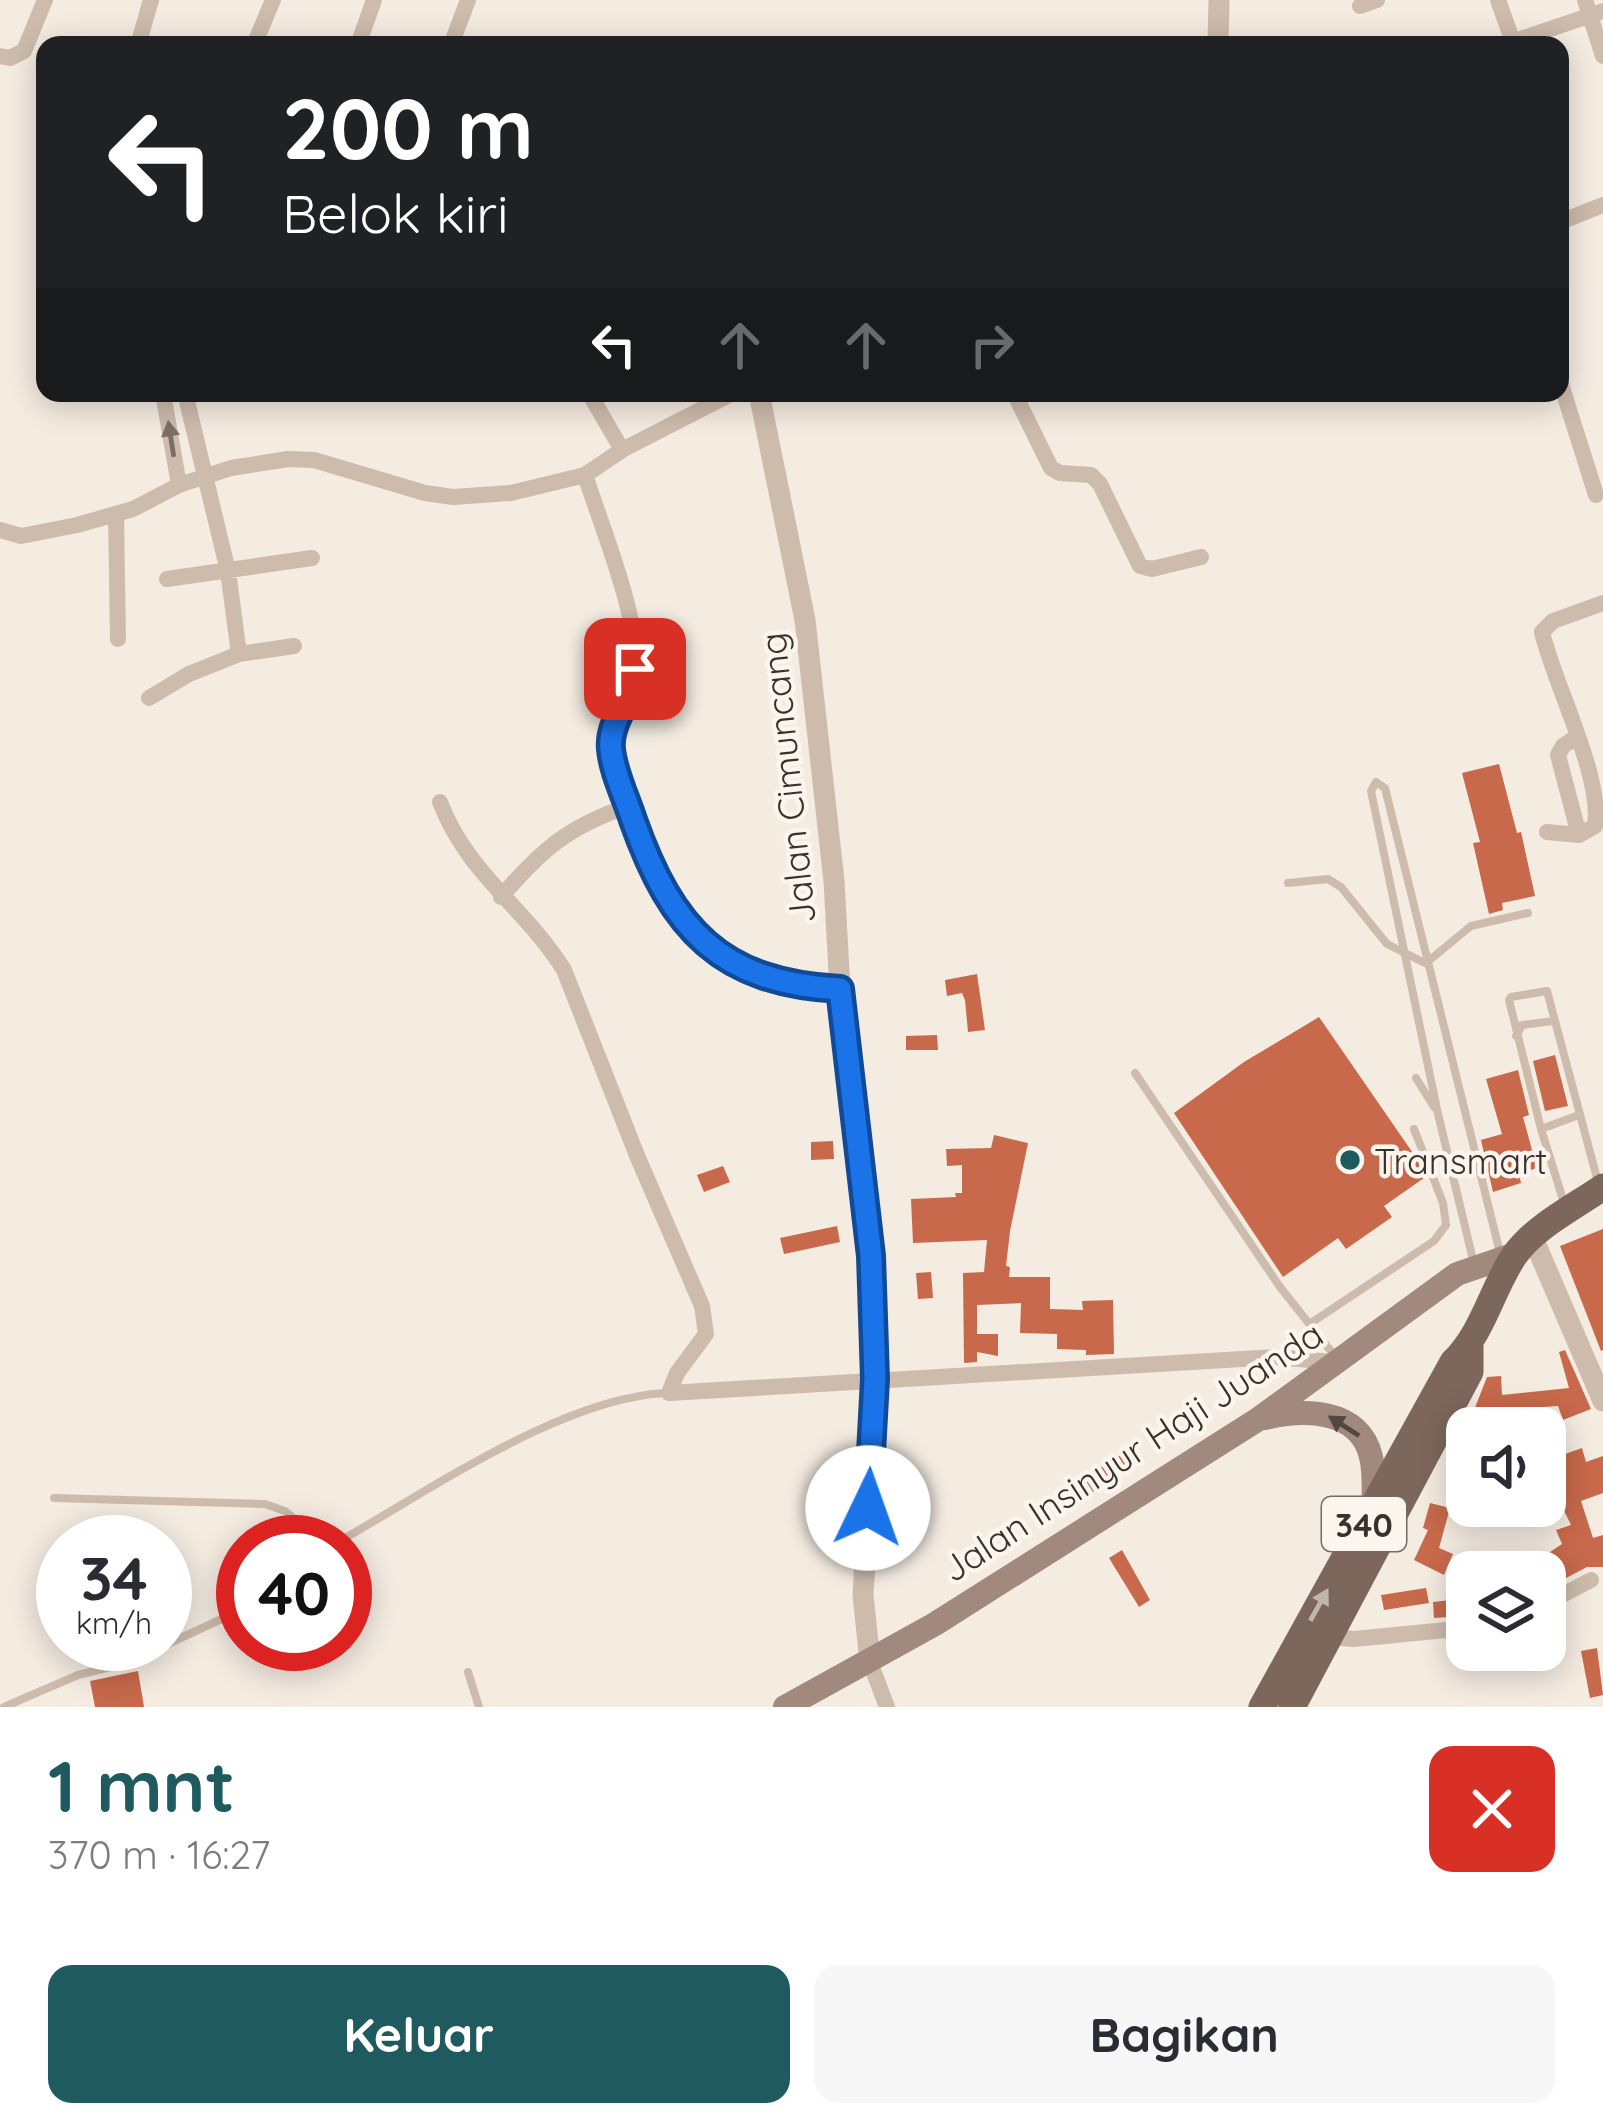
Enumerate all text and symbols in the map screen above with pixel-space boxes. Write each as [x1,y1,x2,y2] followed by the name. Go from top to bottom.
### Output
[282,75,534,180] text: 200 m
[84,84,240,240] icon: left
[282,179,509,247] text: Belok kiri
[581,312,647,378] icon: left
[707,312,773,378] icon: ahead
[833,312,899,378] icon: ahead
[959,312,1025,378] icon: right
[161,420,180,457] one-way arrow
[584,618,686,720] pin
[749,630,825,926] street label: Jalan Cimuncang
[602,636,668,702] icon: arrive
[1374,1138,1547,1183] place label: Transmart
[1337,1147,1363,1173] marker: Transmart
[933,1311,1331,1591] street label: Jalan Insinyur Haji Juanda
[1446,1407,1566,1671] map controls
[1446,1407,1566,1527] button: sound
[1328,1415,1360,1438] one-way arrow
[805,1445,931,1571] position arrow
[1322,1497,1406,1551] road number: 340
[216,1515,372,1671] speed limit sign: 40
[80,1540,148,1615] text: 34
[1446,1551,1566,1671] button: layers
[1308,1587,1329,1622] one-way arrow
[76,1604,152,1642] text: km/h
[48,1740,235,1830] text: 1 mnt
[1429,1746,1555,1872] button: close
[48,1830,270,1879] text: 370 m · 16:27
[48,1965,790,2103] button: Keluar
[814,1965,1555,2103] button: Bagikan

